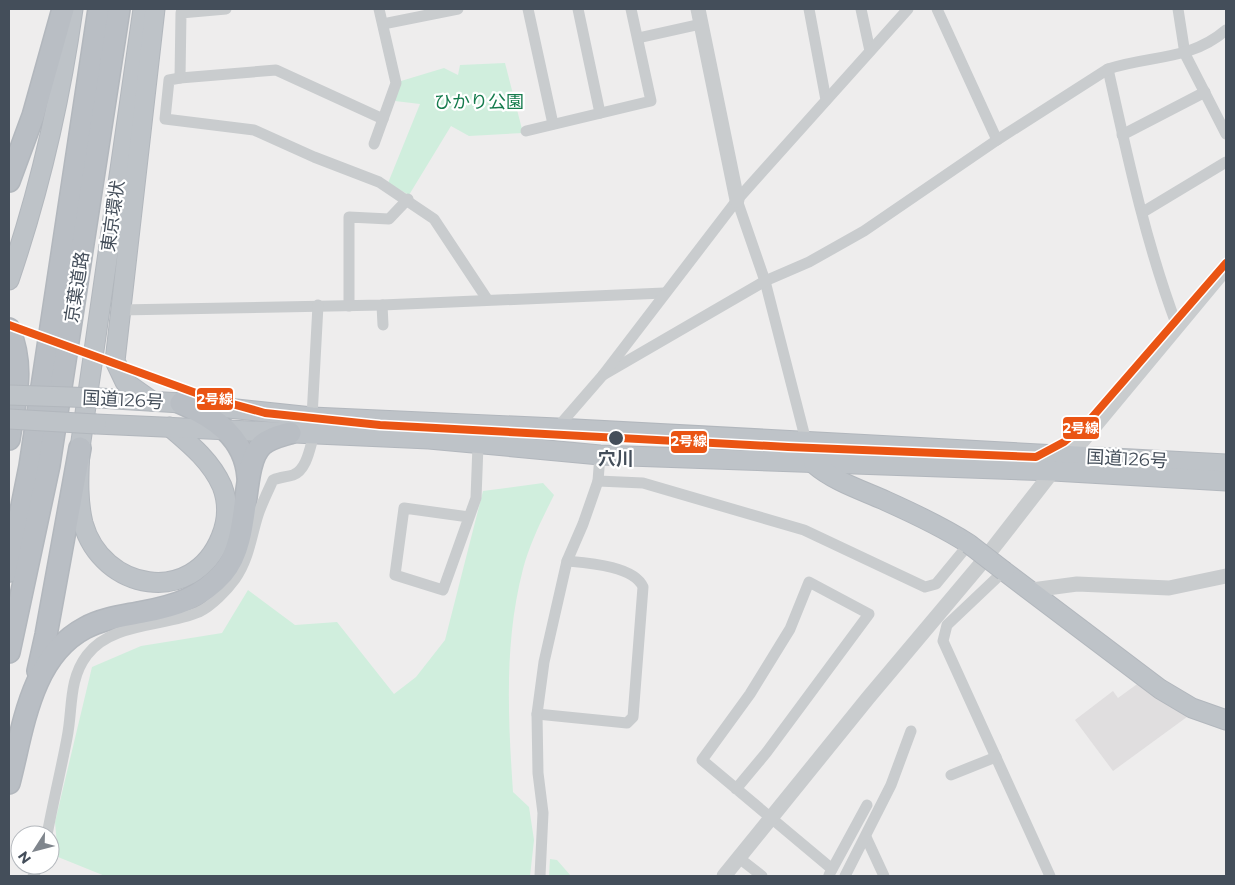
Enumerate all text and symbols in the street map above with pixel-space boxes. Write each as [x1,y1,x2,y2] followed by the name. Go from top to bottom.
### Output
[434,91,524,113] park label: ひかり公園
[97,179,129,253] street label: 東京環状
[61,250,93,324] street label: 京葉道路
[82,387,164,413] street label: 国道126号
[196,387,234,411] line badge: 2号線
[197,390,233,408] text: 2号線
[1062,416,1100,440] line badge: 2号線
[1063,419,1099,437] text: 2号線
[607,429,625,447] marker: 穴川
[670,430,708,454] line badge: 2号線
[671,432,707,450] text: 2号線
[1086,446,1168,472] street label: 国道126号
[598,448,634,470] place label: 穴川
[10,825,60,875] north arrow
[14,848,35,868] text: N

